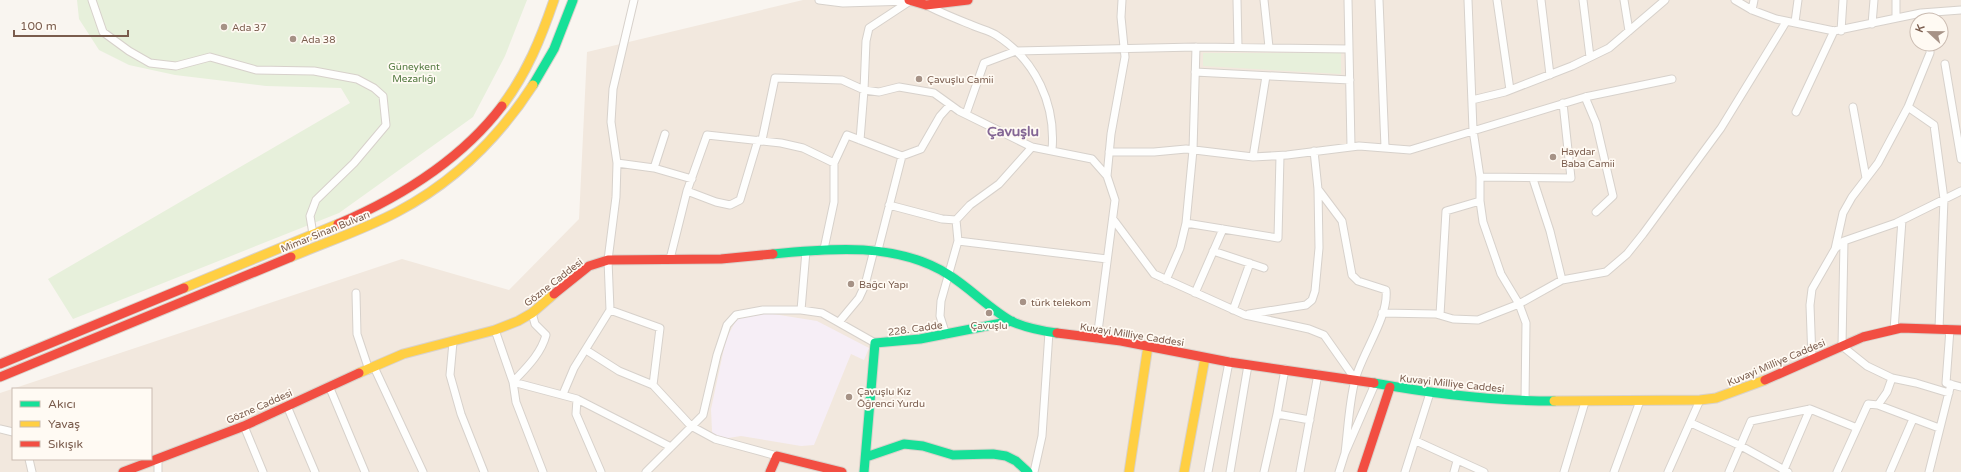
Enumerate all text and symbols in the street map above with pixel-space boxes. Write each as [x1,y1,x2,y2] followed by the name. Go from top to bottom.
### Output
[14,12,128,38] scale bar
[1909,12,1949,52] north arrow
[20,19,57,33] text: 100 m
[219,22,229,32] marker: Ada 37
[232,22,266,34] place label: Ada 37
[1913,22,1928,34] text: K
[288,34,298,44] marker: Ada 38
[301,34,335,46] place label: Ada 38
[388,61,440,85] park label: Güneykent Mezarlığı
[914,74,924,84] marker: Çavuşlu Camii
[927,74,994,86] place label: Çavuşlu Camii
[987,123,1039,140] district label: Çavuşlu
[1561,146,1615,170] place label: Haydar Baba Camii
[1548,152,1558,162] marker: Haydar Baba Camii
[279,209,372,255] street label: Mimar Sinan Bulvarı
[522,256,585,309] street label: Gözne Caddesi
[846,279,856,289] marker: Bağcı Yapı
[859,279,908,291] place label: Bağcı Yapı
[1018,297,1028,307] marker: türk telekom
[1031,297,1091,309] place label: türk telekom
[984,308,994,318] marker: Çavuşlu
[887,319,943,339] street label: 228. Cadde
[970,320,1008,332] place label: Çavuşlu
[1079,321,1185,349] street label: Kuvayi Milliye Caddesi
[1726,337,1827,389] street label: Kuvayi Milliye Caddesi
[1399,373,1505,395] street label: Kuvayi Milliye Caddesi
[857,386,925,410] place label: Çavuşlu Kız Öğrenci Yurdu
[224,387,294,427] street label: Gözne Caddesi
[12,388,152,460] legend
[844,392,854,402] marker: Çavuşlu Kız Öğrenci Yurdu
[48,397,76,411] text: Akıcı
[48,417,80,431] text: Yavaş
[48,437,84,451] text: Sıkışık

